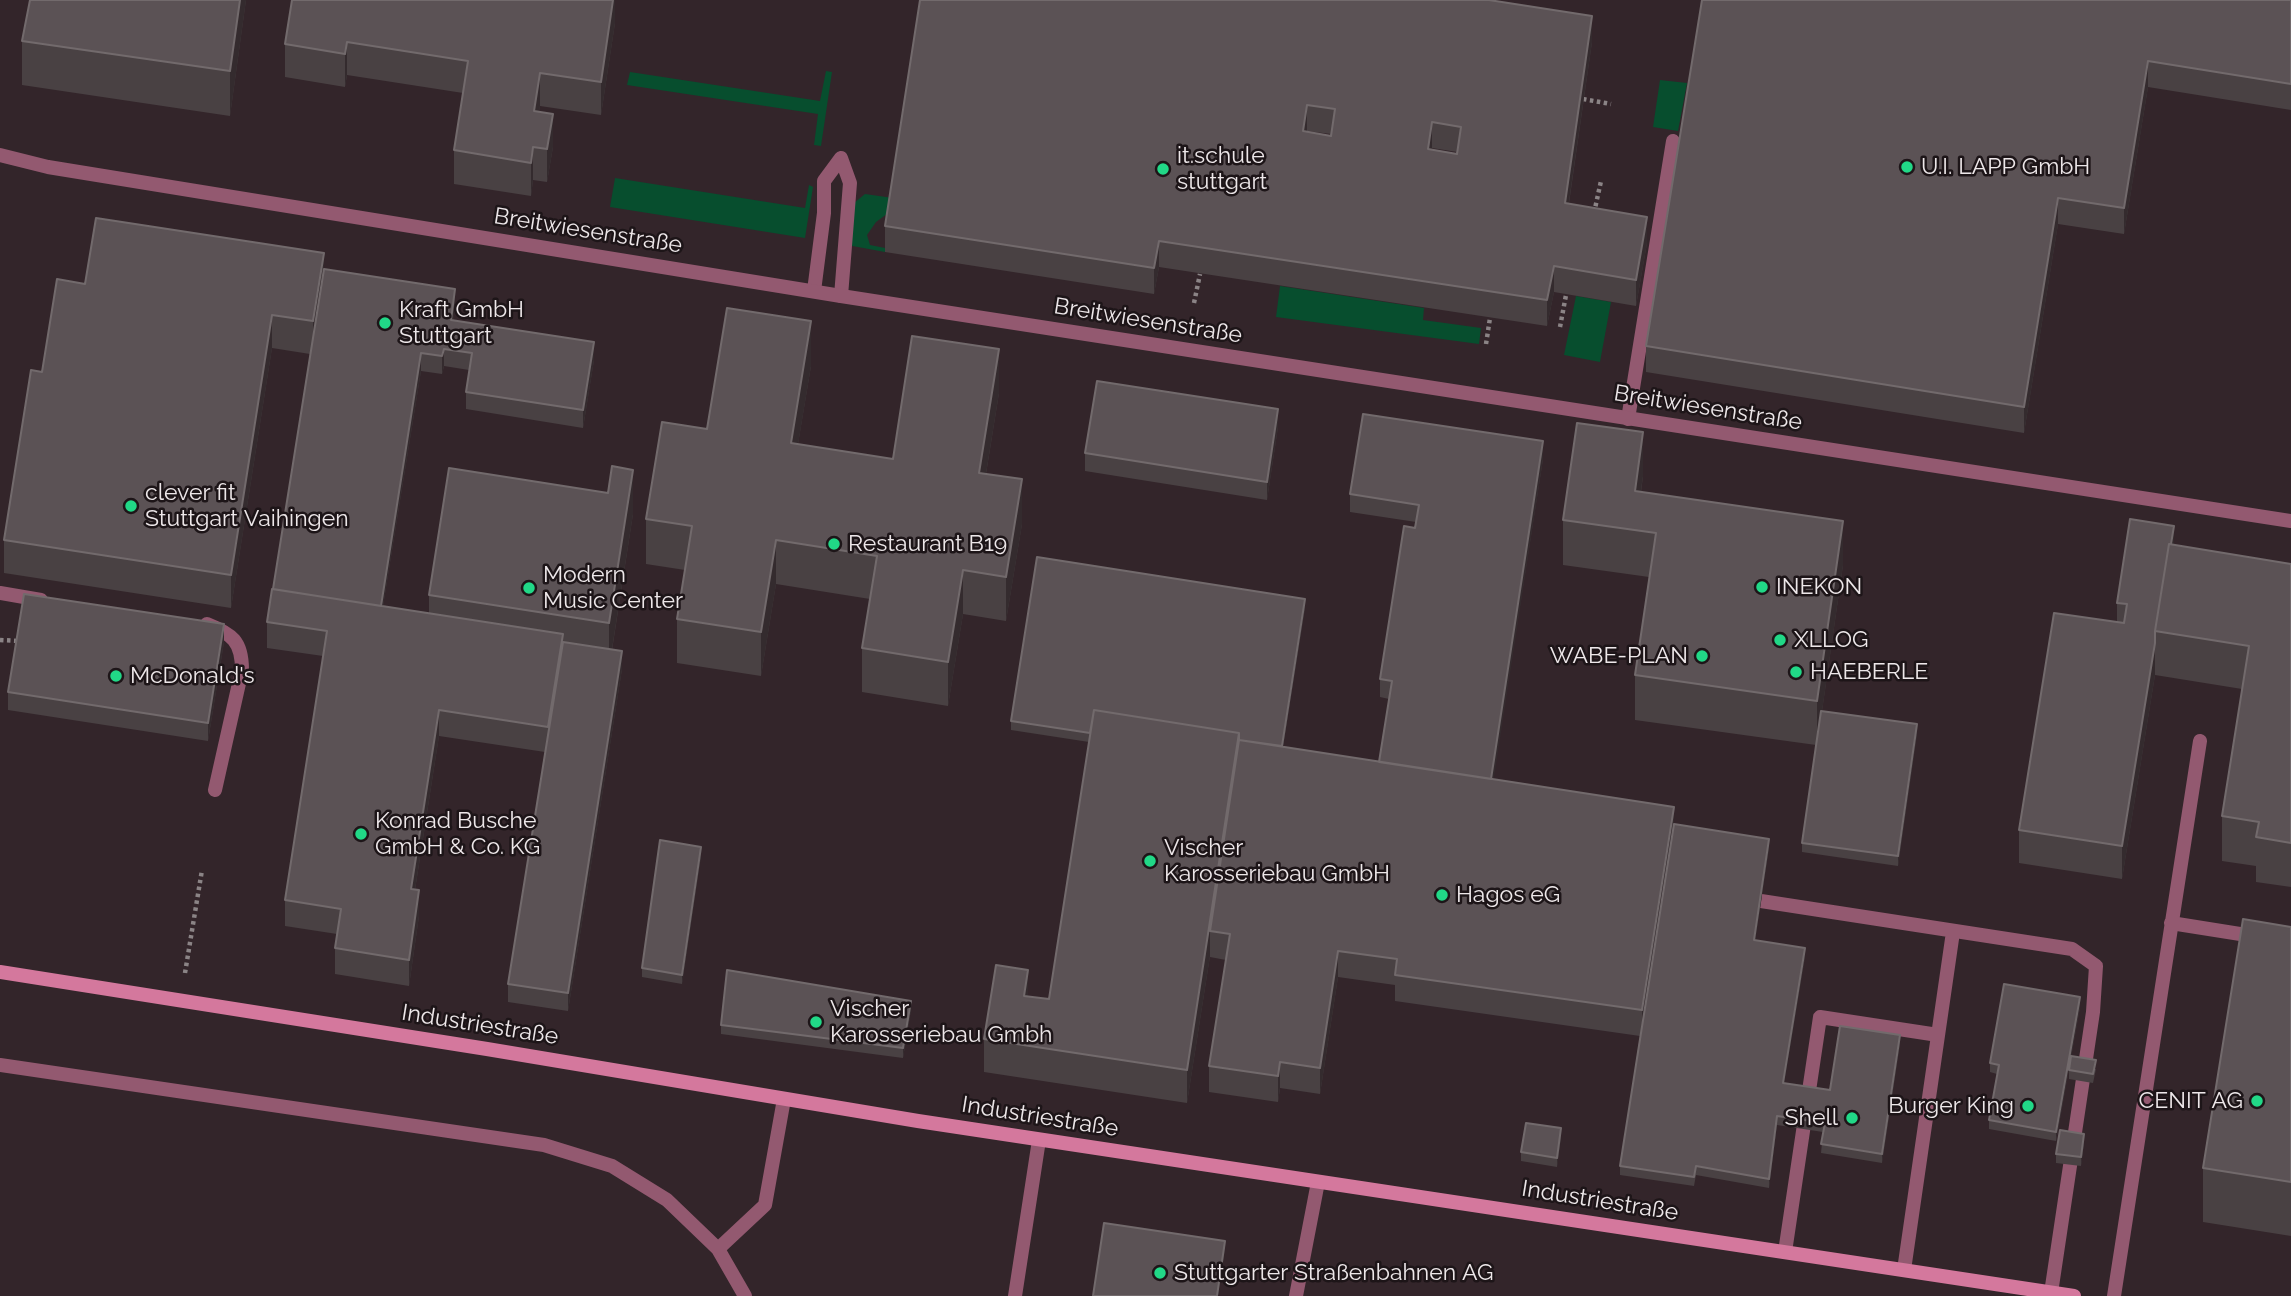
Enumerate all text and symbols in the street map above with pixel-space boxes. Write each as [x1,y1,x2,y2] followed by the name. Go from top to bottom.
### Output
[1177,142,1267,196] place label: it.schule stuttgart
[1921,153,2090,181] place label: U.I. LAPP GmbH
[1899,159,1915,175] marker: U.I. LAPP GmbH
[1155,161,1171,177] marker: it.schule stuttgart
[492,203,684,259] street label: Breitwiesenstraße
[1052,293,1244,349] street label: Breitwiesenstraße
[399,296,524,350] place label: Kraft GmbH Stuttgart
[377,315,393,331] marker: Kraft GmbH Stuttgart
[1612,380,1804,436] street label: Breitwiesenstraße
[145,479,349,533] place label: clever fit Stuttgart Vaihingen
[123,498,139,514] marker: clever fit Stuttgart Vaihingen
[848,530,1007,558] place label: Restaurant B19
[826,536,842,552] marker: Restaurant B19
[543,561,683,615] place label: Modern Music Center
[1776,573,1862,601] place label: INEKON
[1754,579,1770,595] marker: INEKON
[521,580,537,596] marker: Modern Music Center
[1794,626,1868,654] place label: XLLOG
[1772,632,1788,648] marker: XLLOG
[1550,642,1688,670] place label: WABE-PLAN
[1694,648,1710,664] marker: WABE-PLAN
[1810,658,1928,686] place label: HAEBERLE
[130,662,255,690] place label: McDonald's
[1788,664,1804,680] marker: HAEBERLE
[108,668,124,684] marker: McDonald's
[375,807,540,861] place label: Konrad Busche GmbH & Co. KG
[353,826,369,842] marker: Konrad Busche GmbH & Co. KG
[1164,834,1390,888] place label: Vischer Karosseriebau GmbH
[1142,853,1158,869] marker: Vischer Karosseriebau GmbH
[1456,881,1560,909] place label: Hagos eG
[1434,887,1450,903] marker: Hagos eG
[830,995,1052,1049] place label: Vischer Karosseriebau Gmbh
[400,999,560,1051] street label: Industriestraße
[808,1014,824,1030] marker: Vischer Karosseriebau Gmbh
[2138,1087,2243,1115] place label: CENIT AG
[960,1091,1120,1143] street label: Industriestraße
[1888,1092,2014,1120] place label: Burger King
[2249,1093,2265,1109] marker: CENIT AG
[2020,1098,2036,1114] marker: Burger King
[1785,1104,1838,1132] place label: Shell
[1844,1110,1860,1126] marker: Shell
[1520,1175,1680,1227] street label: Industriestraße
[1174,1259,1493,1287] place label: Stuttgarter Straßenbahnen AG
[1152,1265,1168,1281] marker: Stuttgarter Straßenbahnen AG

